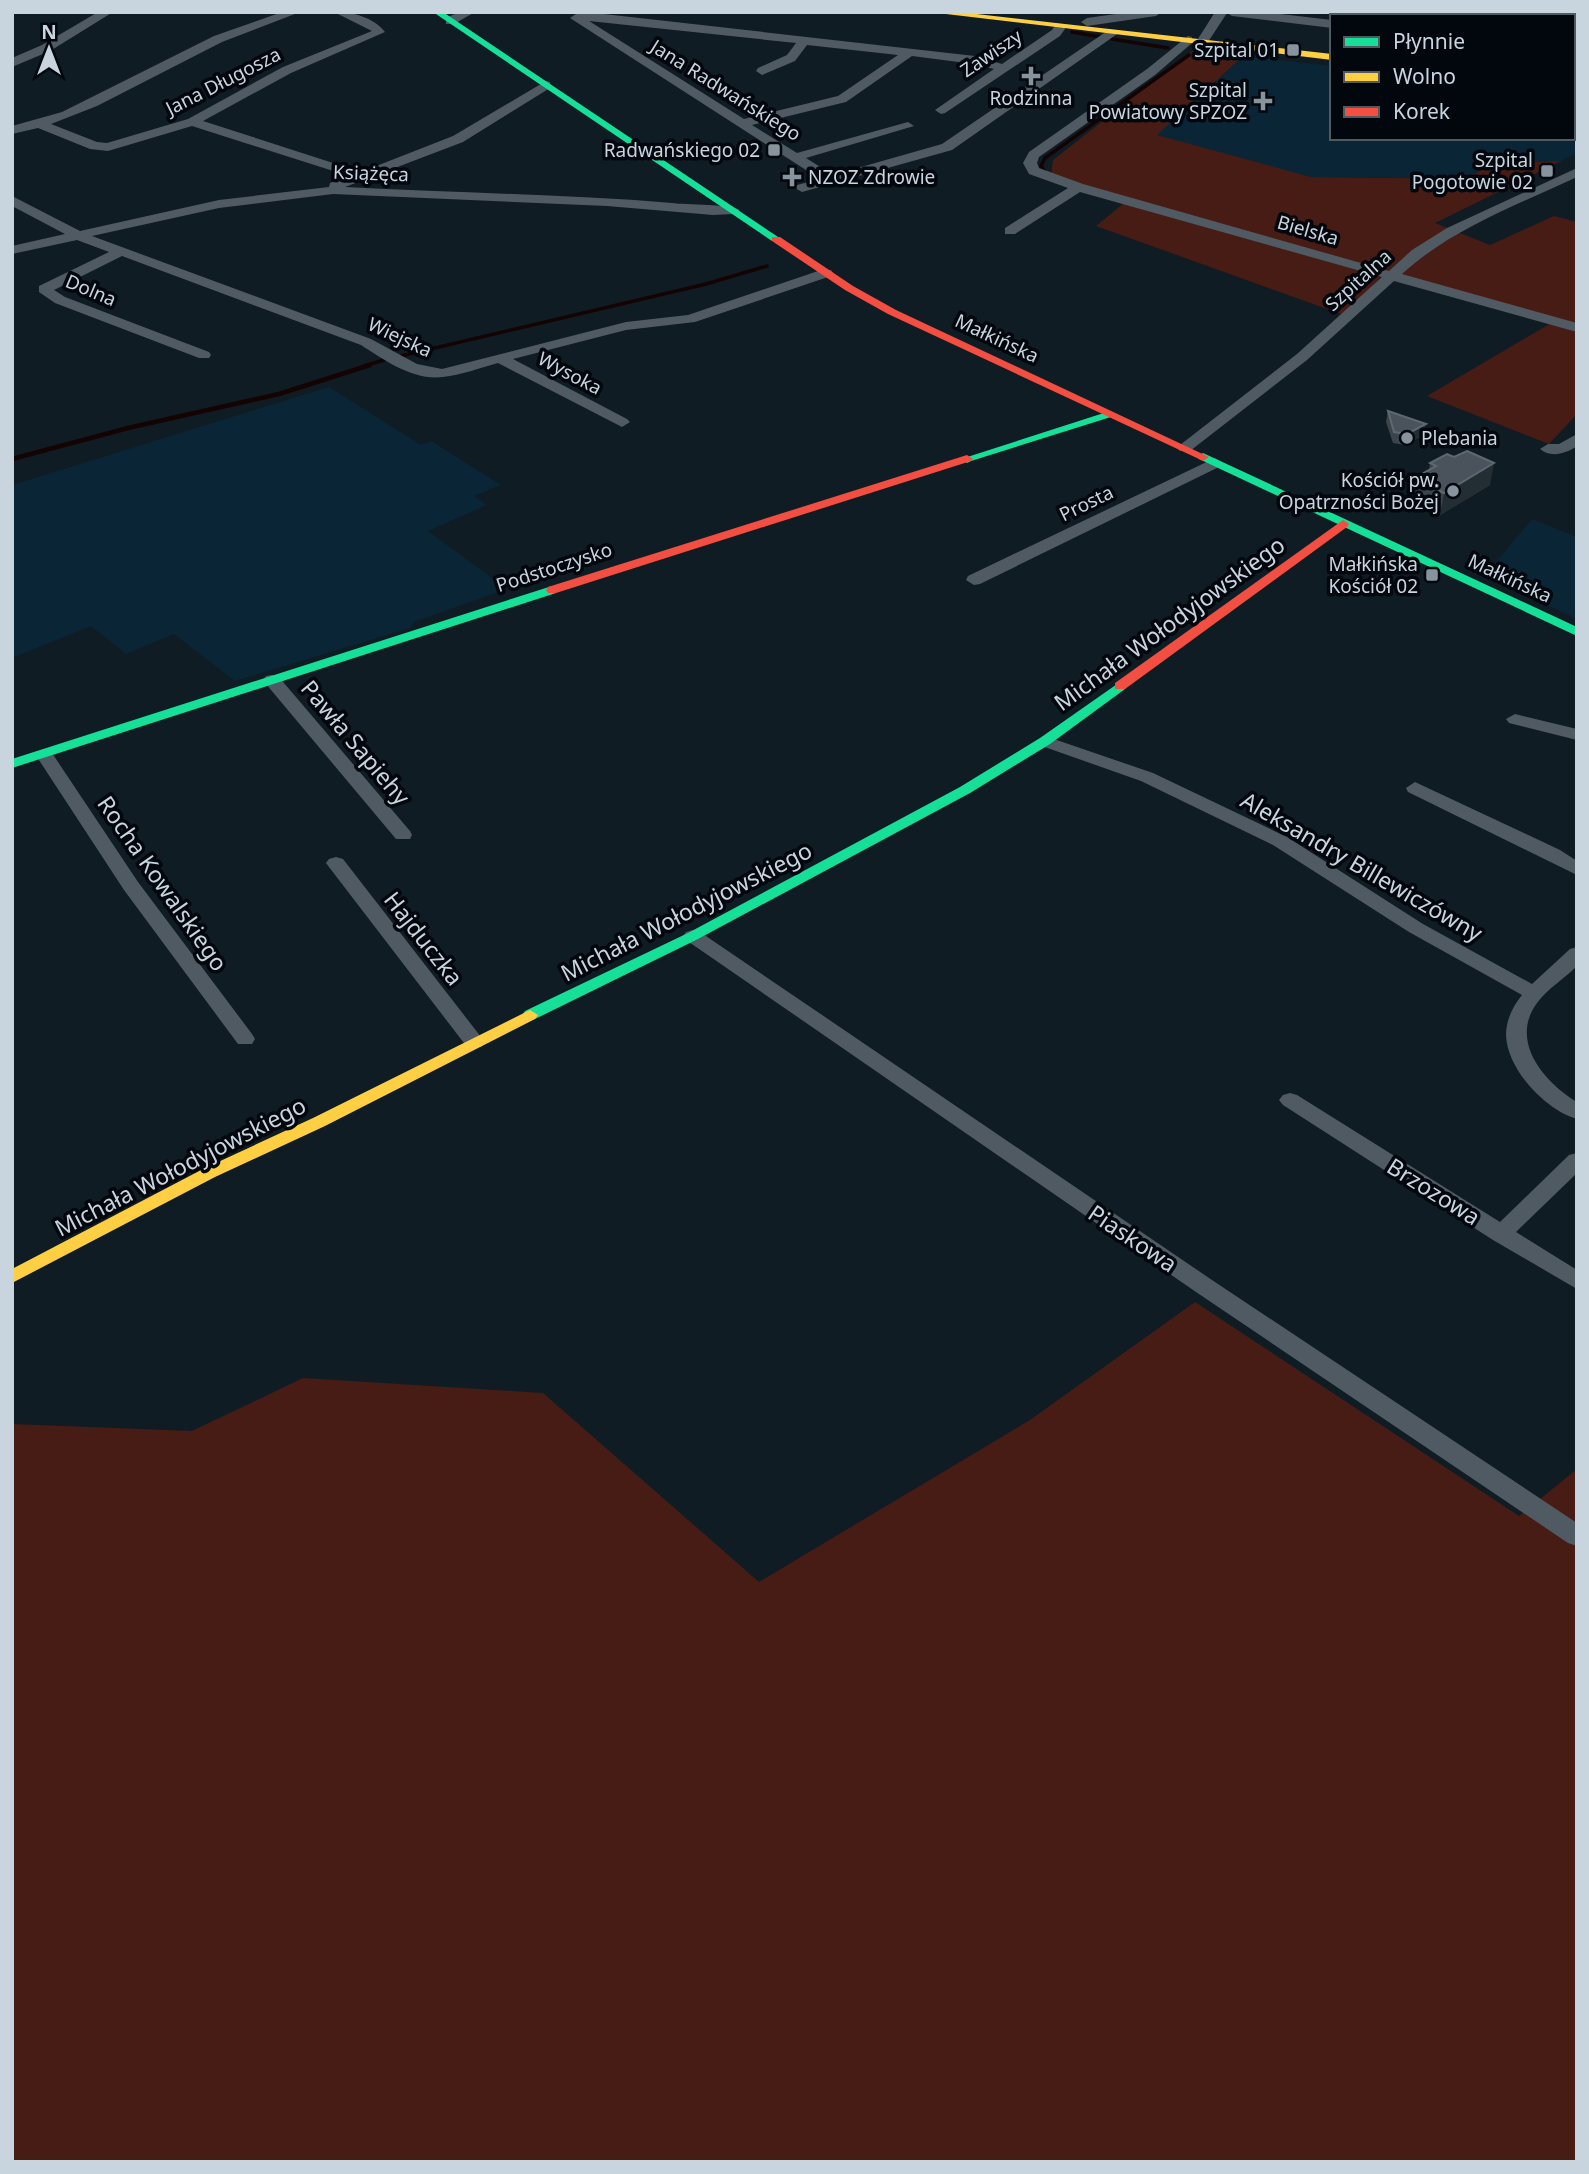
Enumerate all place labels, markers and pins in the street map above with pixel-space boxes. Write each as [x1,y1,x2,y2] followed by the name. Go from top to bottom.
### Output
[1194,37,1279,63] place label: Szpital 01
[1285,42,1301,58] marker: Szpital 01
[1023,68,1039,84] marker: Rodzinna
[1088,77,1247,125] place label: Szpital Powiatowy SPZOZ
[990,85,1072,111] place label: Rodzinna
[1253,91,1273,111] marker: Szpital Powiatowy SPZOZ
[604,137,760,163] place label: Radwańskiego 02
[766,142,782,158] marker: Radwańskiego 02
[1412,147,1533,195] place label: Szpital Pogotowie 02
[1539,163,1555,179] marker: Szpital Pogotowie 02
[808,164,935,190] place label: NZOZ Zdrowie
[782,167,802,187] marker: NZOZ Zdrowie
[1421,425,1498,451] place label: Plebania
[1399,430,1415,446] marker: Plebania
[1279,467,1439,515] place label: Kościół pw. Opatrzności Bożej
[1445,483,1461,499] marker: Kościół pw. Opatrzności Bożej
[1329,551,1418,599] place label: Małkińska Kościół 02
[1424,567,1440,583] marker: Małkińska Kościół 02

